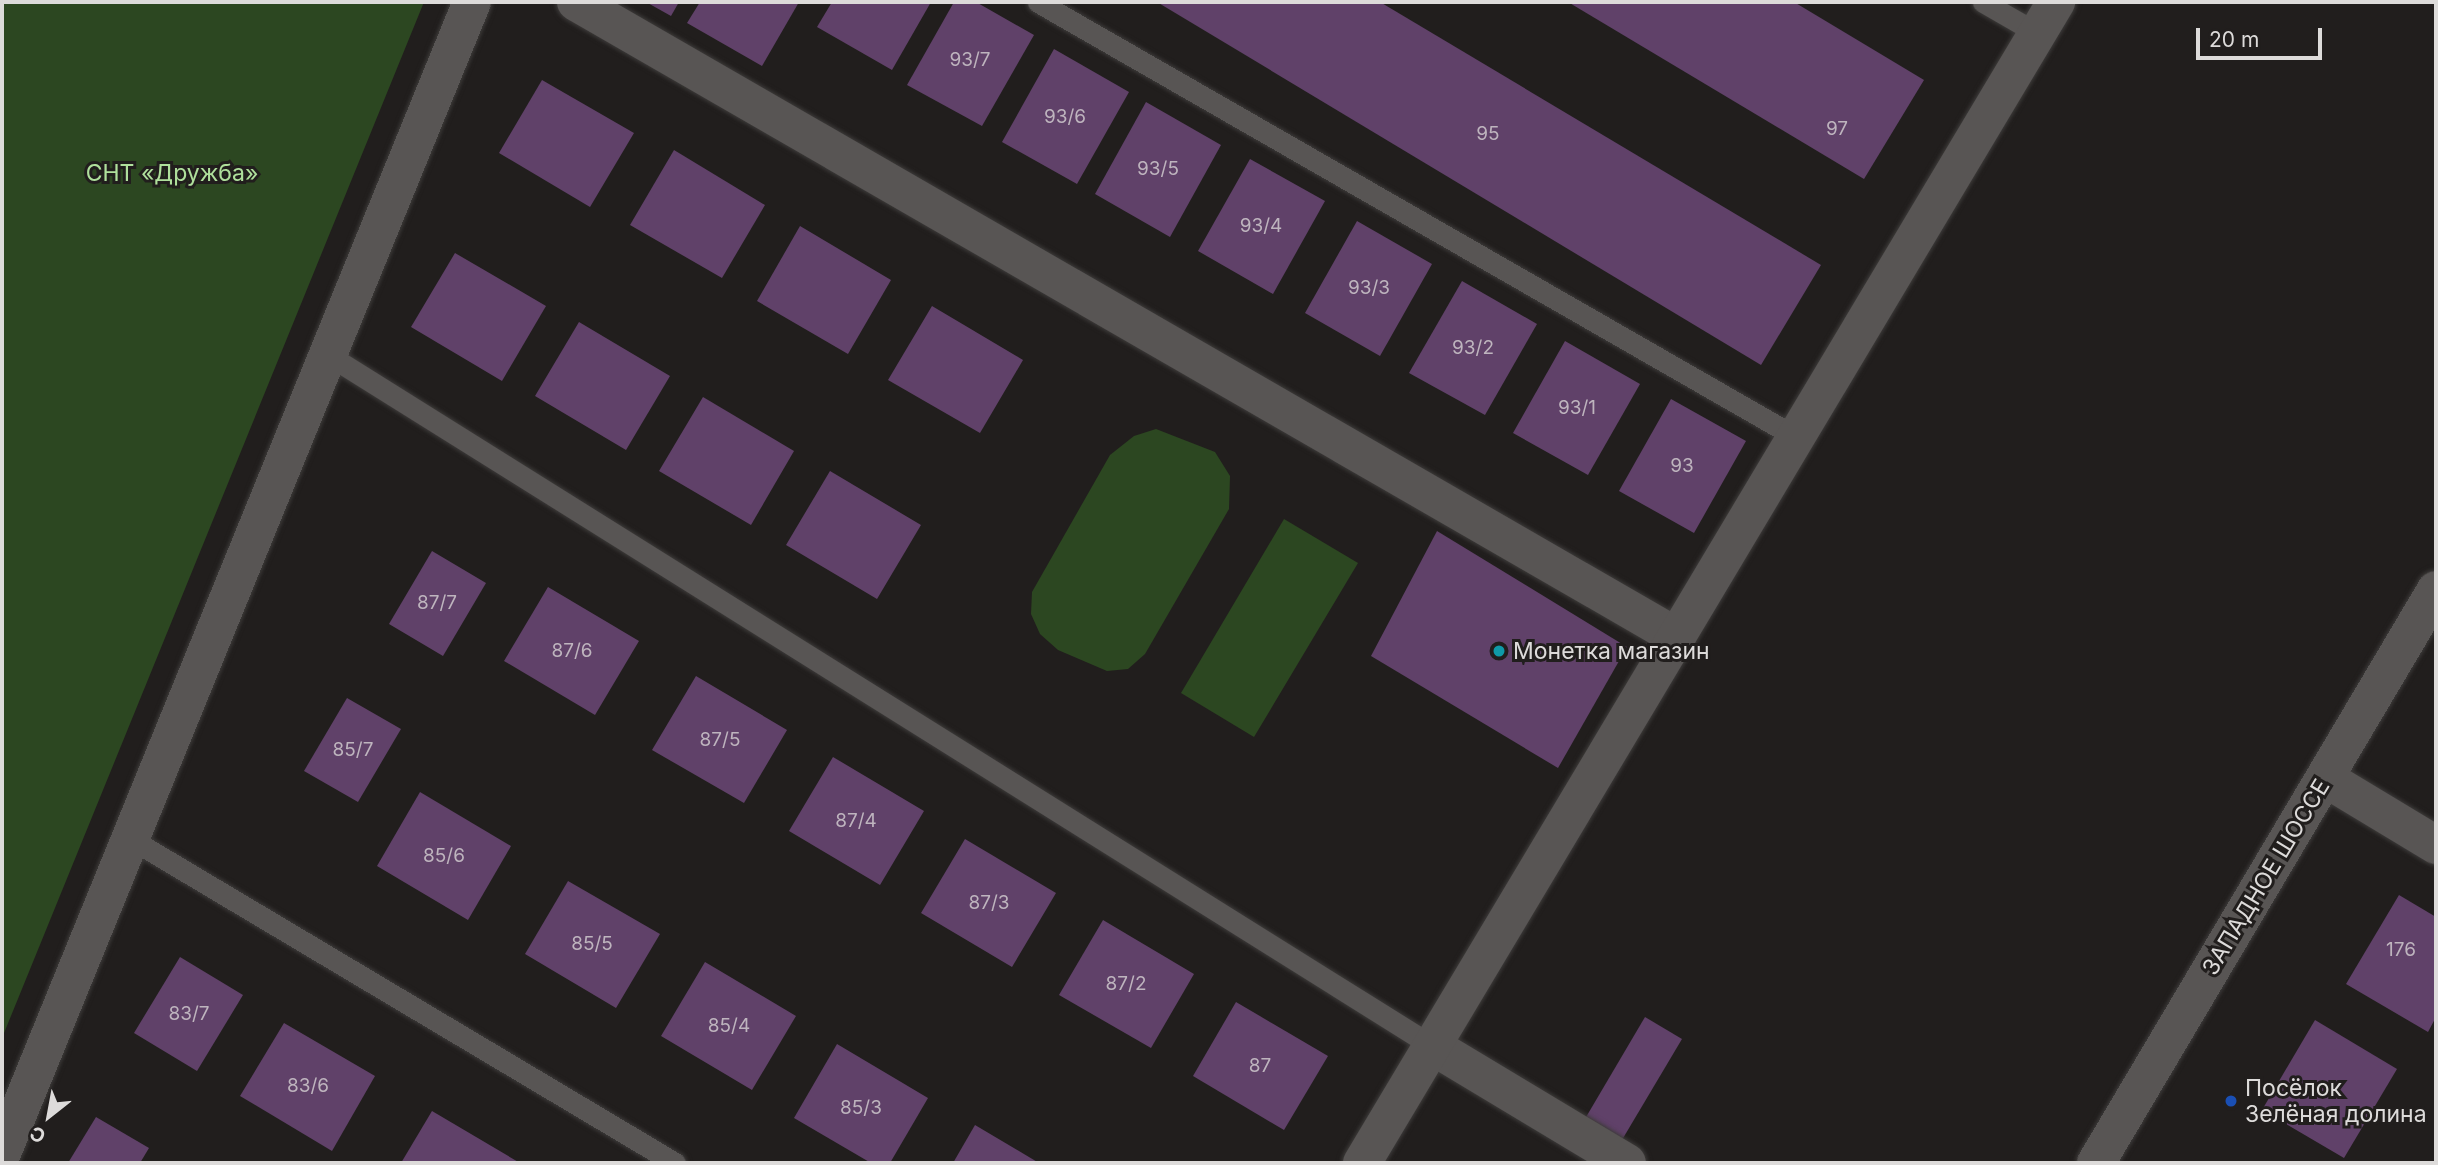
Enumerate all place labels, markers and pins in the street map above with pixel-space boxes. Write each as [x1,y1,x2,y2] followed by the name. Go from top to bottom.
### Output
[1513,637,1710,665] place label: Монетка магазин
[1491,643,1507,659] marker: Монетка магазин
[2245,1074,2427,1128] place label: Посёлок Зелёная долина
[2223,1093,2239,1109] marker: Посёлок Зелёная долина

